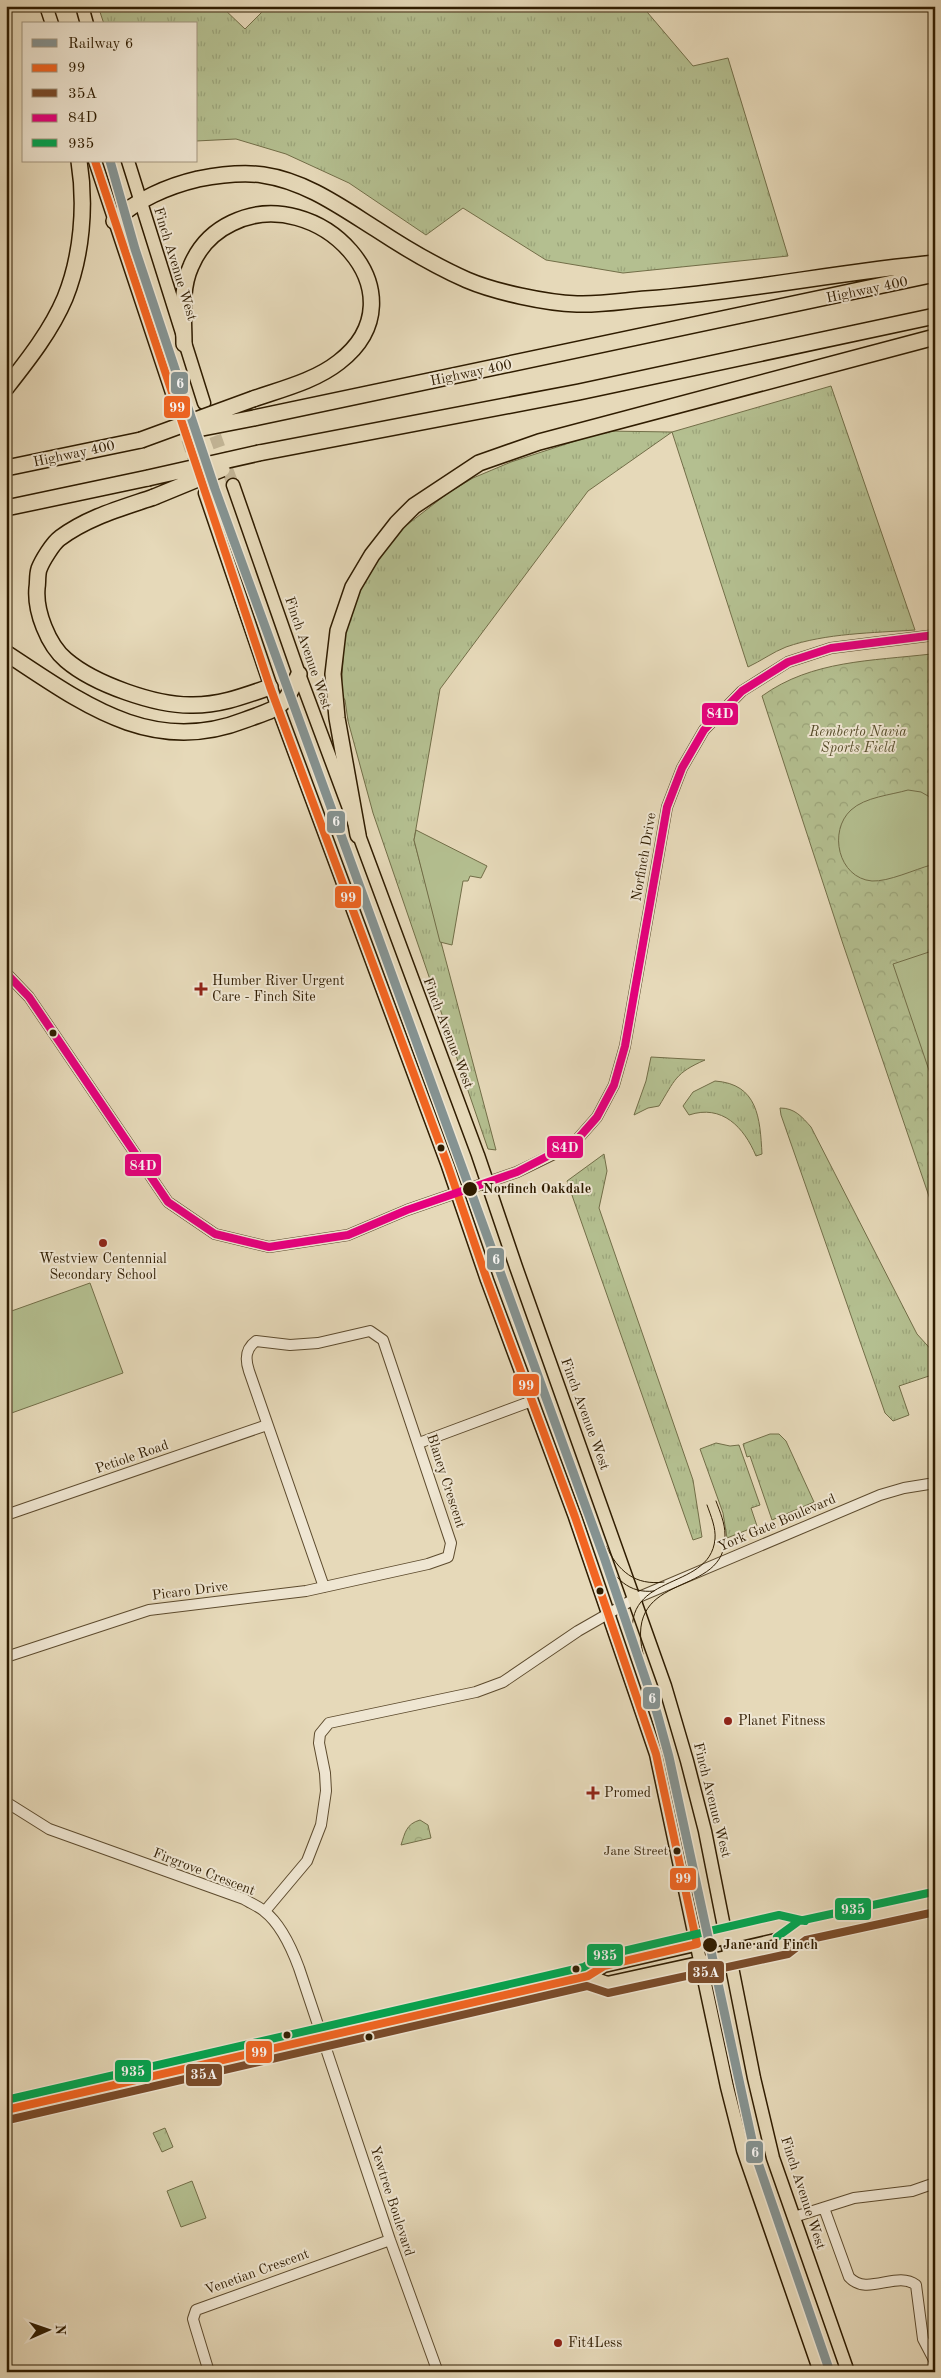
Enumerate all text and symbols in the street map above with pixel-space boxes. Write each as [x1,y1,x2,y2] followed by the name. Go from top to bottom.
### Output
[22,22,198,162] legend
[68,37,133,52] text: Railway 6
[68,61,85,76] text: 99
[68,87,97,102] text: 35A
[68,111,97,126] text: 84D
[68,137,94,152] text: 935
[151,206,199,322] street label: Finch Avenue West
[825,275,909,305] street label: Highway 400
[429,358,513,388] street label: Highway 400
[170,371,189,395] line badge: 6
[176,377,184,391] text: 6
[163,395,191,419] line badge: 99
[169,401,185,415] text: 99
[32,439,116,469] street label: Highway 400
[282,595,334,711] street label: Finch Avenue West
[701,702,739,726] line badge: 84D
[706,707,734,721] text: 84D
[808,725,907,756] park label: Remberto Navia Sports Field
[326,810,346,834] line badge: 6
[629,812,659,902] street label: Norfinch Drive
[332,815,340,829] text: 6
[334,885,362,909] line badge: 99
[340,891,356,905] text: 99
[212,974,345,1004] place label: Humber River Urgent Care - Finch Site
[420,975,476,1091] street label: Finch Avenue West
[194,982,208,996] marker: Humber River Urgent Care - Finch Site
[48,1028,58,1038] unlabelled marker
[546,1135,584,1159] line badge: 84D
[551,1141,579,1155] text: 84D
[436,1143,446,1153] unlabelled marker
[124,1153,162,1177] line badge: 84D
[129,1159,157,1173] text: 84D
[461,1180,479,1198] marker: Norfinch Oakdale
[483,1182,591,1196] place label: Norfinch Oakdale
[97,1237,109,1249] marker: Westview Centennial Secondary School
[486,1247,505,1271] line badge: 6
[39,1252,167,1282] place label: Westview Centennial Secondary School
[492,1253,500,1267] text: 6
[558,1356,612,1472] street label: Finch Avenue West
[512,1373,540,1397] line badge: 99
[518,1379,534,1393] text: 99
[424,1432,468,1530] street label: Blaney Crescent
[94,1438,170,1476] street label: Petiole Road
[716,1492,838,1554] street label: York Gate Boulevard
[151,1579,229,1603] street label: Picaro Drive
[595,1586,605,1596] unlabelled marker
[642,1686,661,1710] line badge: 6
[648,1692,656,1706] text: 6
[738,1714,825,1728] place label: Planet Fitness
[722,1715,734,1727] marker: Planet Fitness
[691,1741,733,1859] street label: Finch Avenue West
[586,1786,600,1800] marker: Promed
[604,1786,651,1800] place label: Promed
[603,1845,668,1858] place label: Jane Street
[151,1846,257,1898] street label: Firgrove Crescent
[672,1846,682,1856] marker: Jane Street
[669,1867,697,1891] line badge: 99
[675,1872,691,1886] text: 99
[834,1897,872,1921] line badge: 935
[841,1903,865,1917] text: 935
[701,1936,719,1954] marker: Jane and Finch
[723,1938,818,1952] place label: Jane and Finch
[586,1943,624,1967] line badge: 935
[593,1949,617,1963] text: 935
[687,1960,725,1984] line badge: 35A
[571,1964,581,1974] unlabelled marker
[693,1966,720,1980] text: 35A
[282,2030,292,2040] unlabelled marker
[364,2032,374,2042] unlabelled marker
[245,2040,273,2064] line badge: 99
[251,2046,267,2060] text: 99
[114,2059,152,2083] line badge: 935
[185,2063,223,2087] line badge: 35A
[121,2065,145,2079] text: 935
[191,2068,218,2082] text: 35A
[778,2135,828,2251] street label: Finch Avenue West
[745,2140,764,2164] line badge: 6
[368,2144,416,2258] street label: Yewtree Boulevard
[751,2146,759,2160] text: 6
[203,2247,311,2297] street label: Venetian Crescent
[22,2306,72,2356] north arrow
[53,2324,67,2335] text: N
[568,2336,622,2350] place label: Fit4Less
[552,2337,564,2349] marker: Fit4Less

